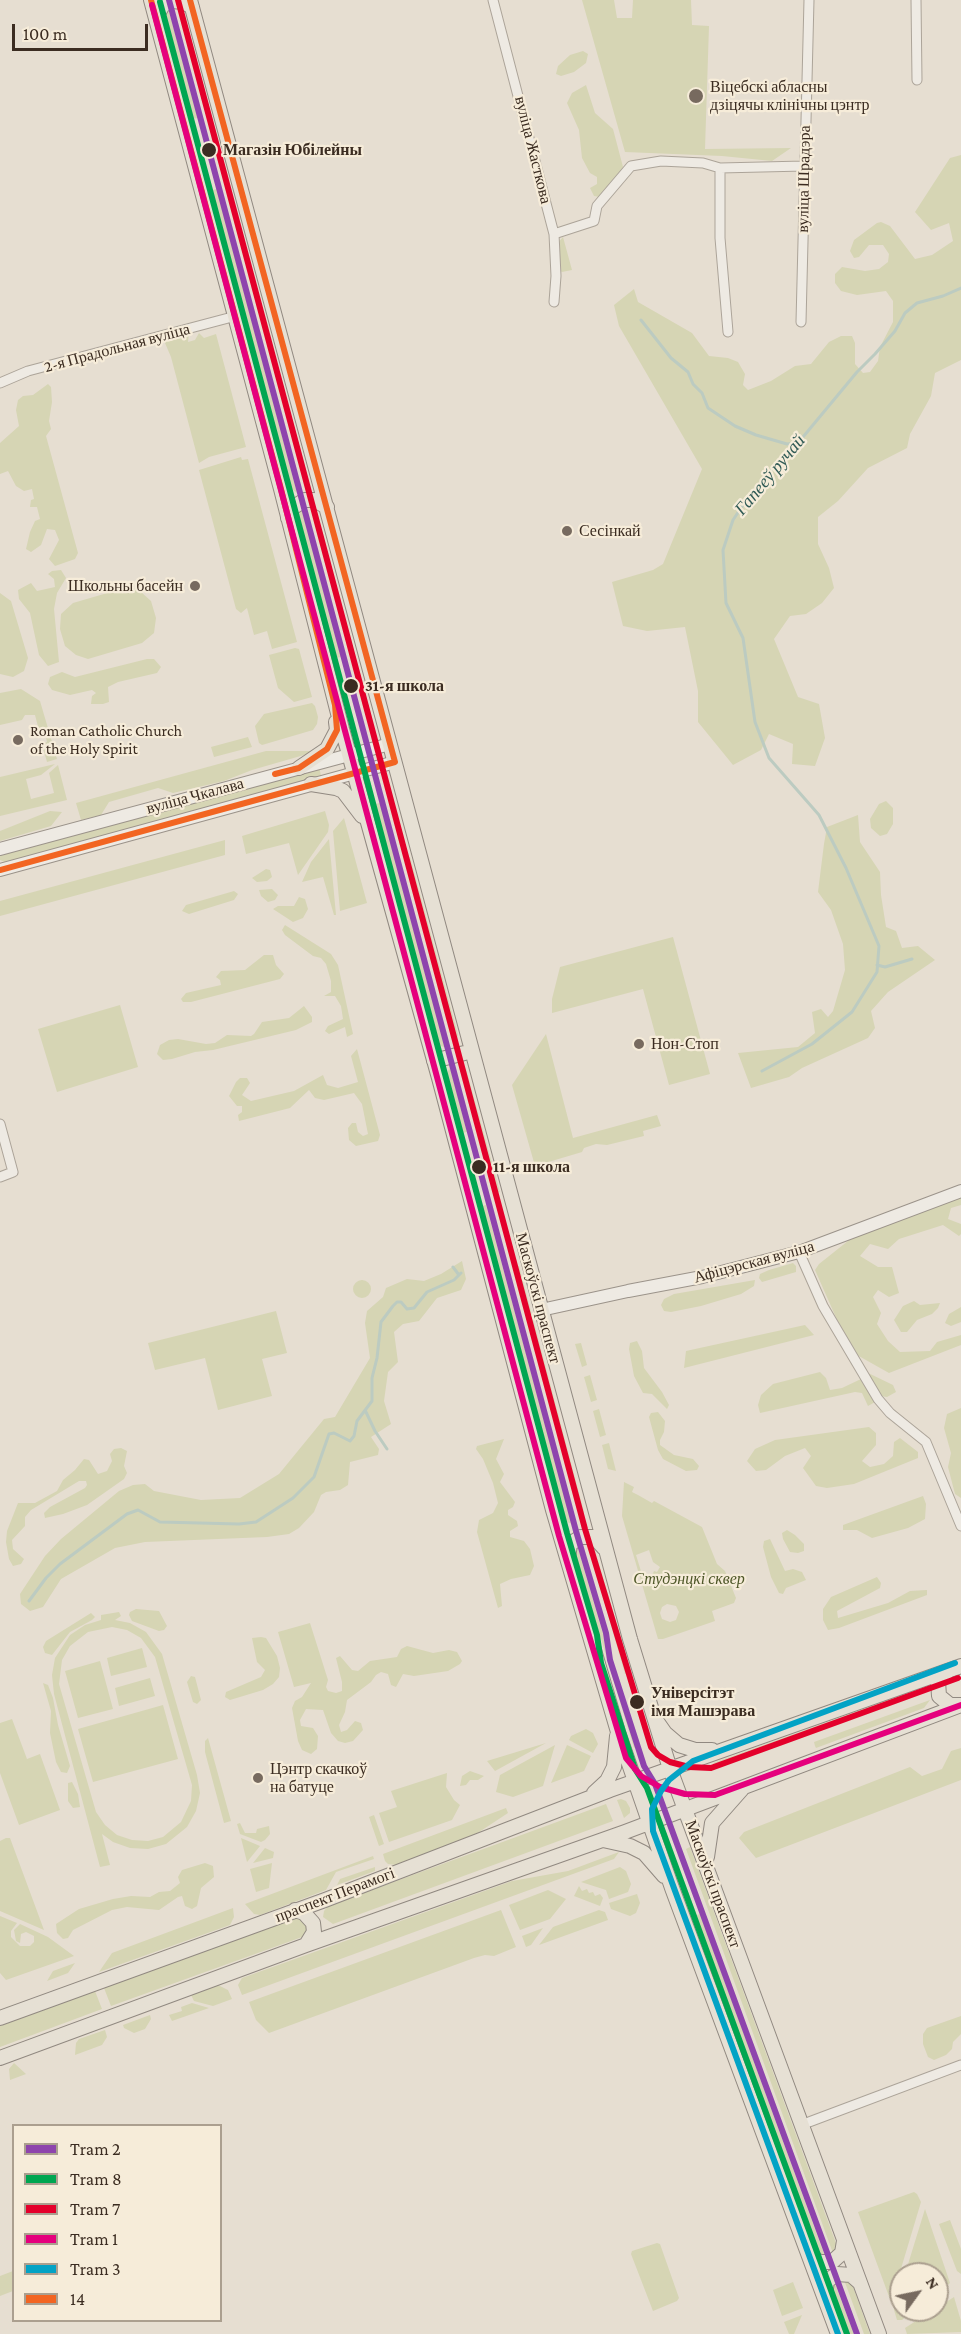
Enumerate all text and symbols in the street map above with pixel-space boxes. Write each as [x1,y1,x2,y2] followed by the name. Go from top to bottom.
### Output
[15,12,152,50] scale bar
[23,24,67,44] text: 100 m
[710,77,870,115] place label: Віцебскі абласны дзіцячы клінічны цэнтр
[687,87,705,105] marker: Віцебскі абласны дзіцячы клінічны цэнтр
[510,94,556,206] street label: вуліца Жасткова
[793,125,815,233] street label: вуліца Шрадэра
[223,140,362,160] place label: Магазін Юбілейны
[200,141,218,159] marker: Магазін Юбілейны
[42,319,192,377] street label: 2-я Прадольная вуліца
[730,430,810,520] water label: Гапееў ручай
[579,521,641,541] place label: Сесінкай
[560,524,574,538] marker: Сесінкай
[68,576,183,596] place label: Школьны басейн
[188,579,202,593] marker: Школьны басейн
[365,676,444,696] place label: 31-я школа
[342,677,360,695] marker: 31-я школа
[30,721,182,759] place label: Roman Catholic Church of the Holy Spirit
[11,733,25,747] marker: Roman Catholic Church of the Holy Spirit
[144,774,246,818] street label: вуліца Чкалава
[651,1034,719,1054] place label: Нон-Стоп
[632,1037,646,1051] marker: Нон-Стоп
[493,1157,570,1177] place label: 11-я школа
[470,1158,488,1176] marker: 11-я школа
[511,1230,565,1366] street label: Маскоўскі праспект
[692,1237,816,1287] street label: Афіцэрская вуліца
[633,1569,745,1589] park label: Студэнцкі сквер
[651,1683,755,1721] place label: Універсітэт імя Машэрава
[628,1693,646,1711] marker: Універсітэт імя Машэрава
[270,1759,367,1797] place label: Цэнтр скачкоў на батуце
[251,1771,265,1785] marker: Цэнтр скачкоў на батуце
[681,1817,745,1951] street label: Маскоўскі праспект
[272,1863,398,1927] street label: праспект Перамогі
[12,2124,222,2322] legend
[70,2139,121,2159] text: Tram 2
[70,2169,122,2189] text: Tram 8
[70,2199,120,2219] text: Tram 7
[70,2229,118,2249] text: Tram 1
[70,2259,121,2279] text: Tram 3
[889,2262,949,2322] north arrow
[923,2274,943,2292] text: N
[70,2289,85,2309] text: 14

